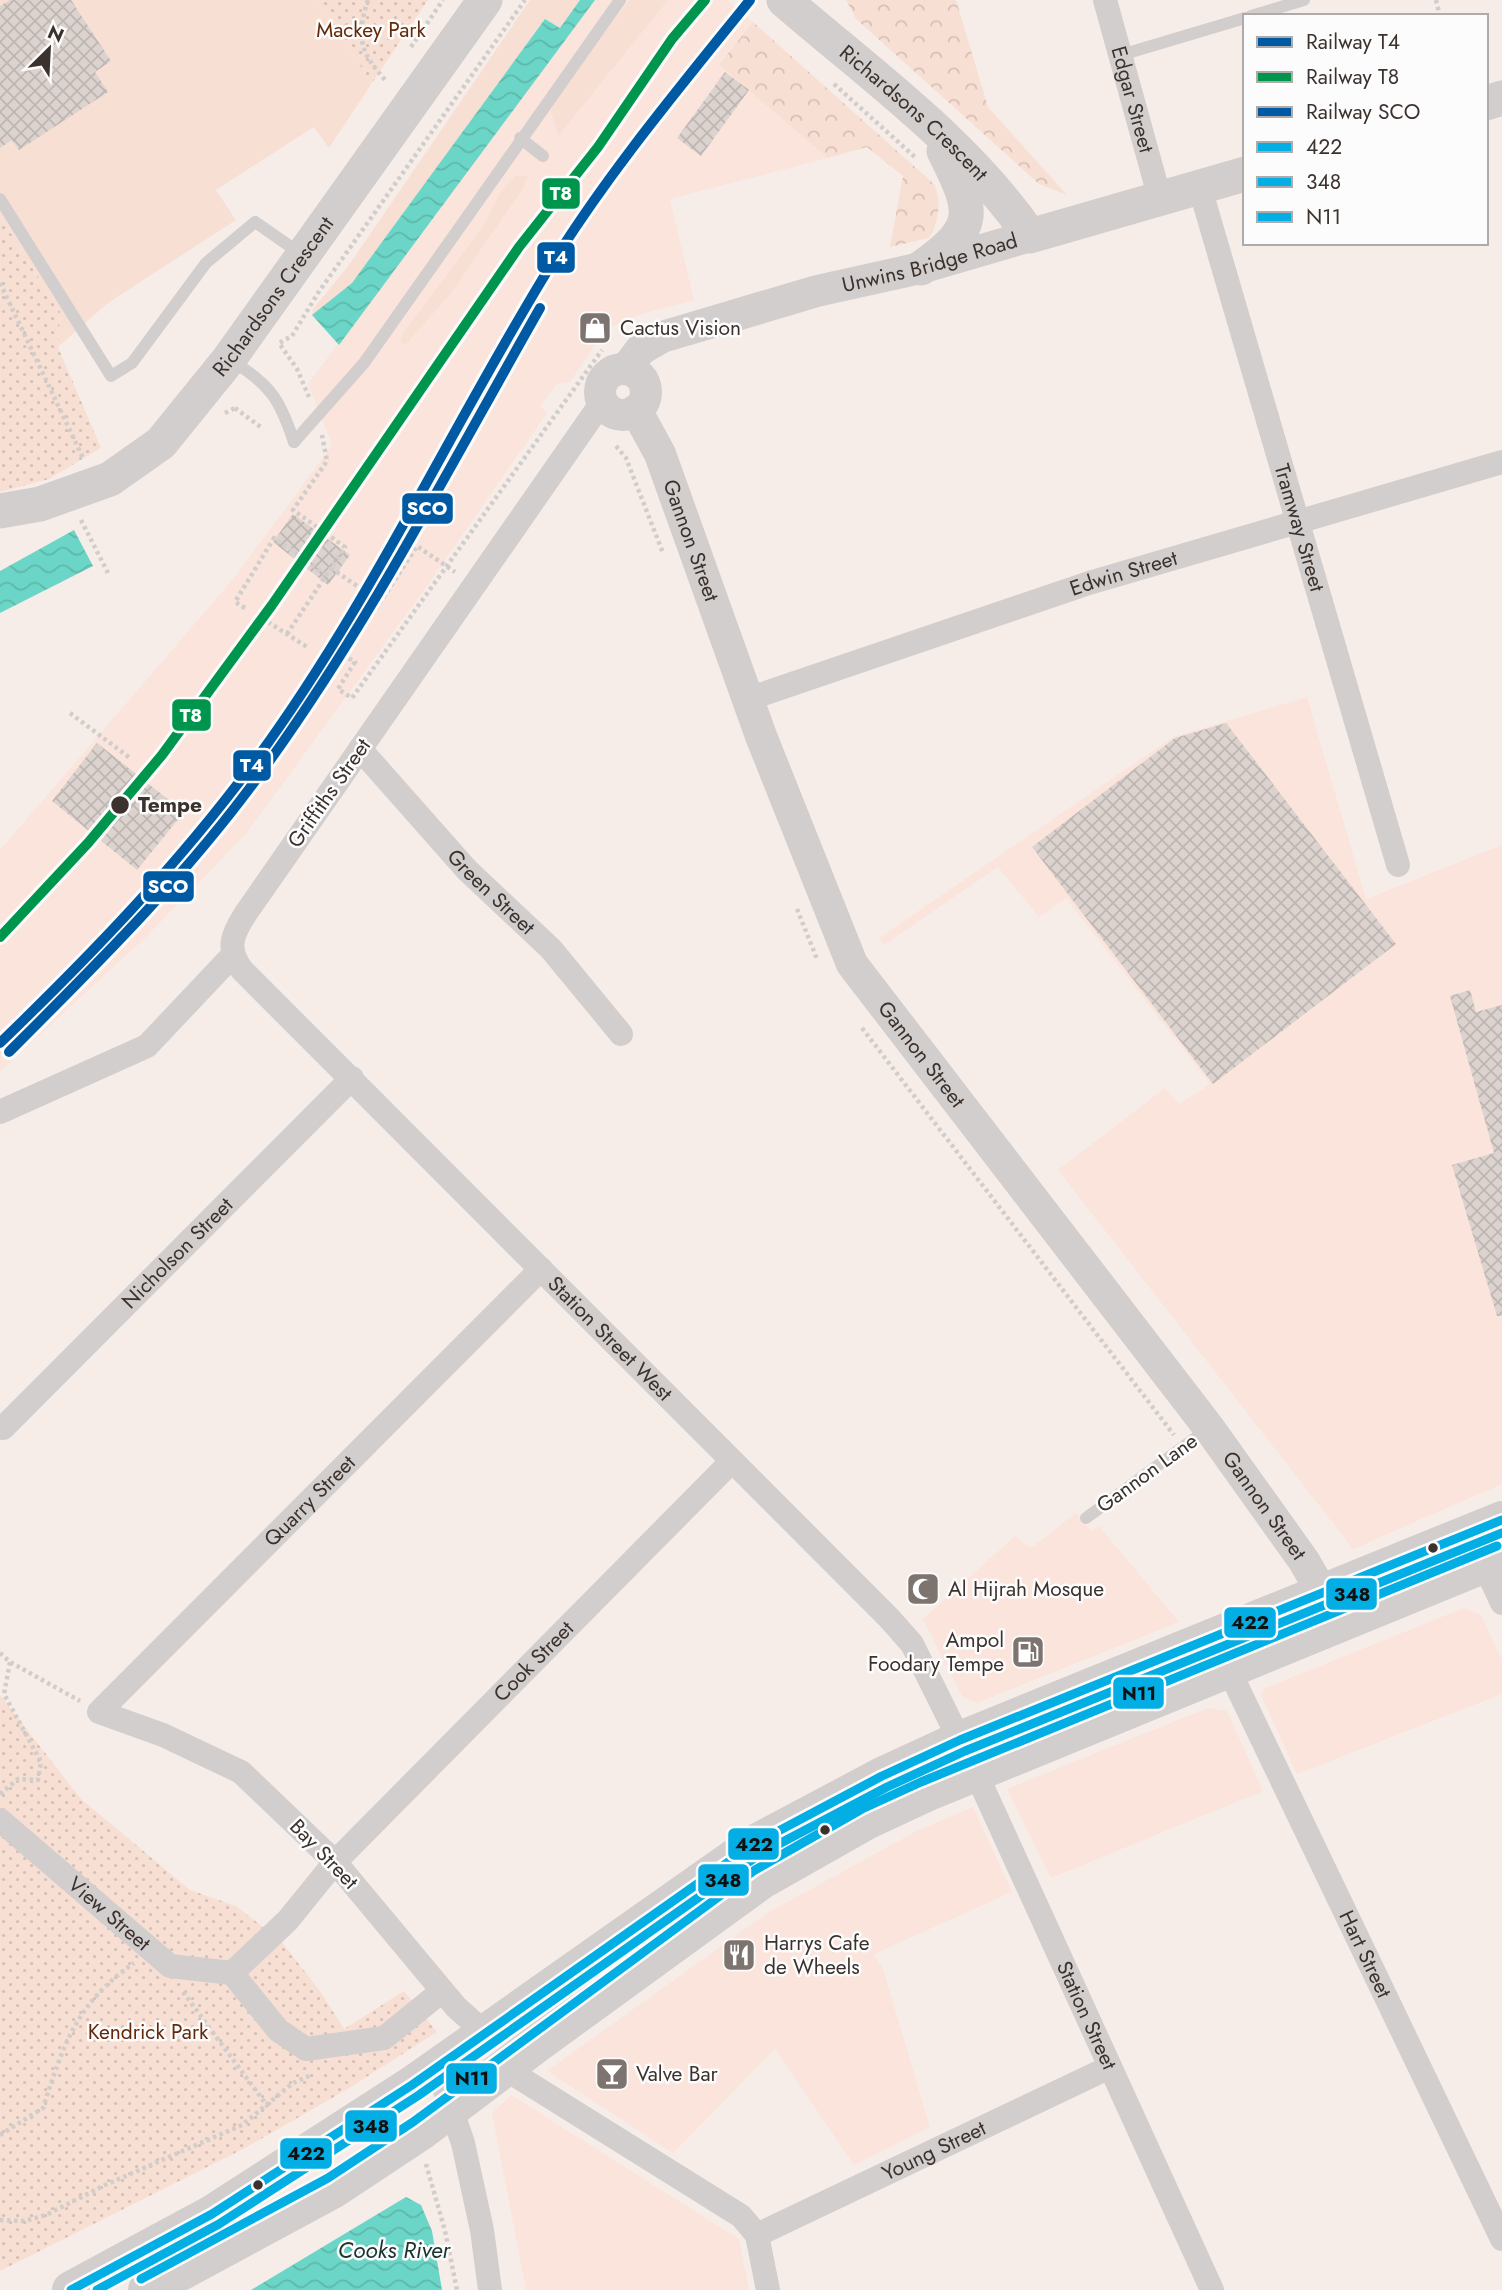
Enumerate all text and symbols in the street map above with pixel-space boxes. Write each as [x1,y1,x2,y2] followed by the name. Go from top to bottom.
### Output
[14,14,84,84] north arrow
[1243,14,1488,245] legend
[316,15,427,45] park label: Mackey Park
[43,19,68,49] text: N
[1306,27,1400,57] text: Railway T4
[833,38,995,188] street label: Richardsons Crescent
[1103,43,1161,156] street label: Edgar Street
[1306,62,1399,92] text: Railway T8
[1306,97,1420,127] text: Railway SCO
[1306,132,1342,162] text: 422
[1306,167,1341,197] text: 348
[541,177,581,210] line badge: T8
[550,180,572,207] text: T8
[1306,202,1341,232] text: N11
[205,210,341,383] street label: Richardsons Crescent
[839,225,1021,300] street label: Unwins Bridge Road
[536,241,576,274] line badge: T4
[544,244,568,271] text: T4
[576,309,614,347] shop icon: Cactus Vision
[620,313,741,343] place label: Cactus Vision
[1266,460,1332,595] street label: Tramway Street
[655,475,727,606] street label: Gannon Street
[401,492,454,525] line badge: SCO
[407,495,447,522] text: SCO
[1066,543,1181,604] street label: Edwin Street
[171,698,212,732] line badge: T8
[180,702,202,729] text: T8
[280,732,378,854] street label: Griffiths Street
[232,749,272,782] line badge: T4
[240,752,264,779] text: T4
[138,790,202,820] place label: Tempe
[109,794,131,816] marker: Tempe
[440,842,542,942] street label: Green Street
[142,870,195,903] line badge: SCO
[148,873,188,900] text: SCO
[871,995,972,1114] street label: Gannon Street
[115,1191,240,1316] street label: Nicholson Street
[541,1269,679,1408] street label: Station Street West
[1090,1426,1204,1520] street label: Gannon Lane
[1215,1445,1314,1566] street label: Gannon Street
[257,1448,362,1553] street label: Quarry Street
[1426,1541,1440,1555] unlabelled marker
[904,1570,942,1608] mosque icon: Al Hijrah Mosque
[948,1574,1104,1604] place label: Al Hijrah Mosque
[1325,1577,1378,1611] line badge: 348
[1334,1581,1370,1608] text: 348
[1223,1606,1277,1639] line badge: 422
[1231,1609,1269,1636] text: 422
[487,1614,580,1709] street label: Cook Street
[868,1625,1004,1679] place label: Ampol Foodary Tempe
[1009,1633,1047,1671] fuel station icon: Ampol Foodary Tempe
[1112,1676,1165,1710] line badge: N11
[1122,1680,1156,1707] text: N11
[283,1812,365,1896] street label: Bay Street
[818,1823,832,1837] unlabelled marker
[727,1827,780,1861] line badge: 422
[735,1831,773,1858] text: 422
[697,1863,750,1897] line badge: 348
[705,1867,741,1894] text: 348
[61,1870,157,1958] street label: View Street
[1331,1905,1399,2003] street label: Hart Street
[764,1928,870,1982] place label: Harrys Cafe de Wheels
[720,1936,758,1974] restaurant icon: Harrys Cafe de Wheels
[1049,1956,1124,2074] street label: Station Street
[88,2017,209,2047] park label: Kendrick Park
[593,2055,631,2093] bar icon: Valve Bar
[636,2059,719,2089] place label: Valve Bar
[445,2062,498,2095] line badge: N11
[455,2065,489,2092] text: N11
[344,2109,398,2143] line badge: 348
[353,2113,389,2140] text: 348
[877,2113,991,2188] street label: Young Street
[279,2137,333,2170] line badge: 422
[287,2140,325,2167] text: 422
[251,2178,265,2192] unlabelled marker
[338,2233,452,2267] water label: Cooks River

